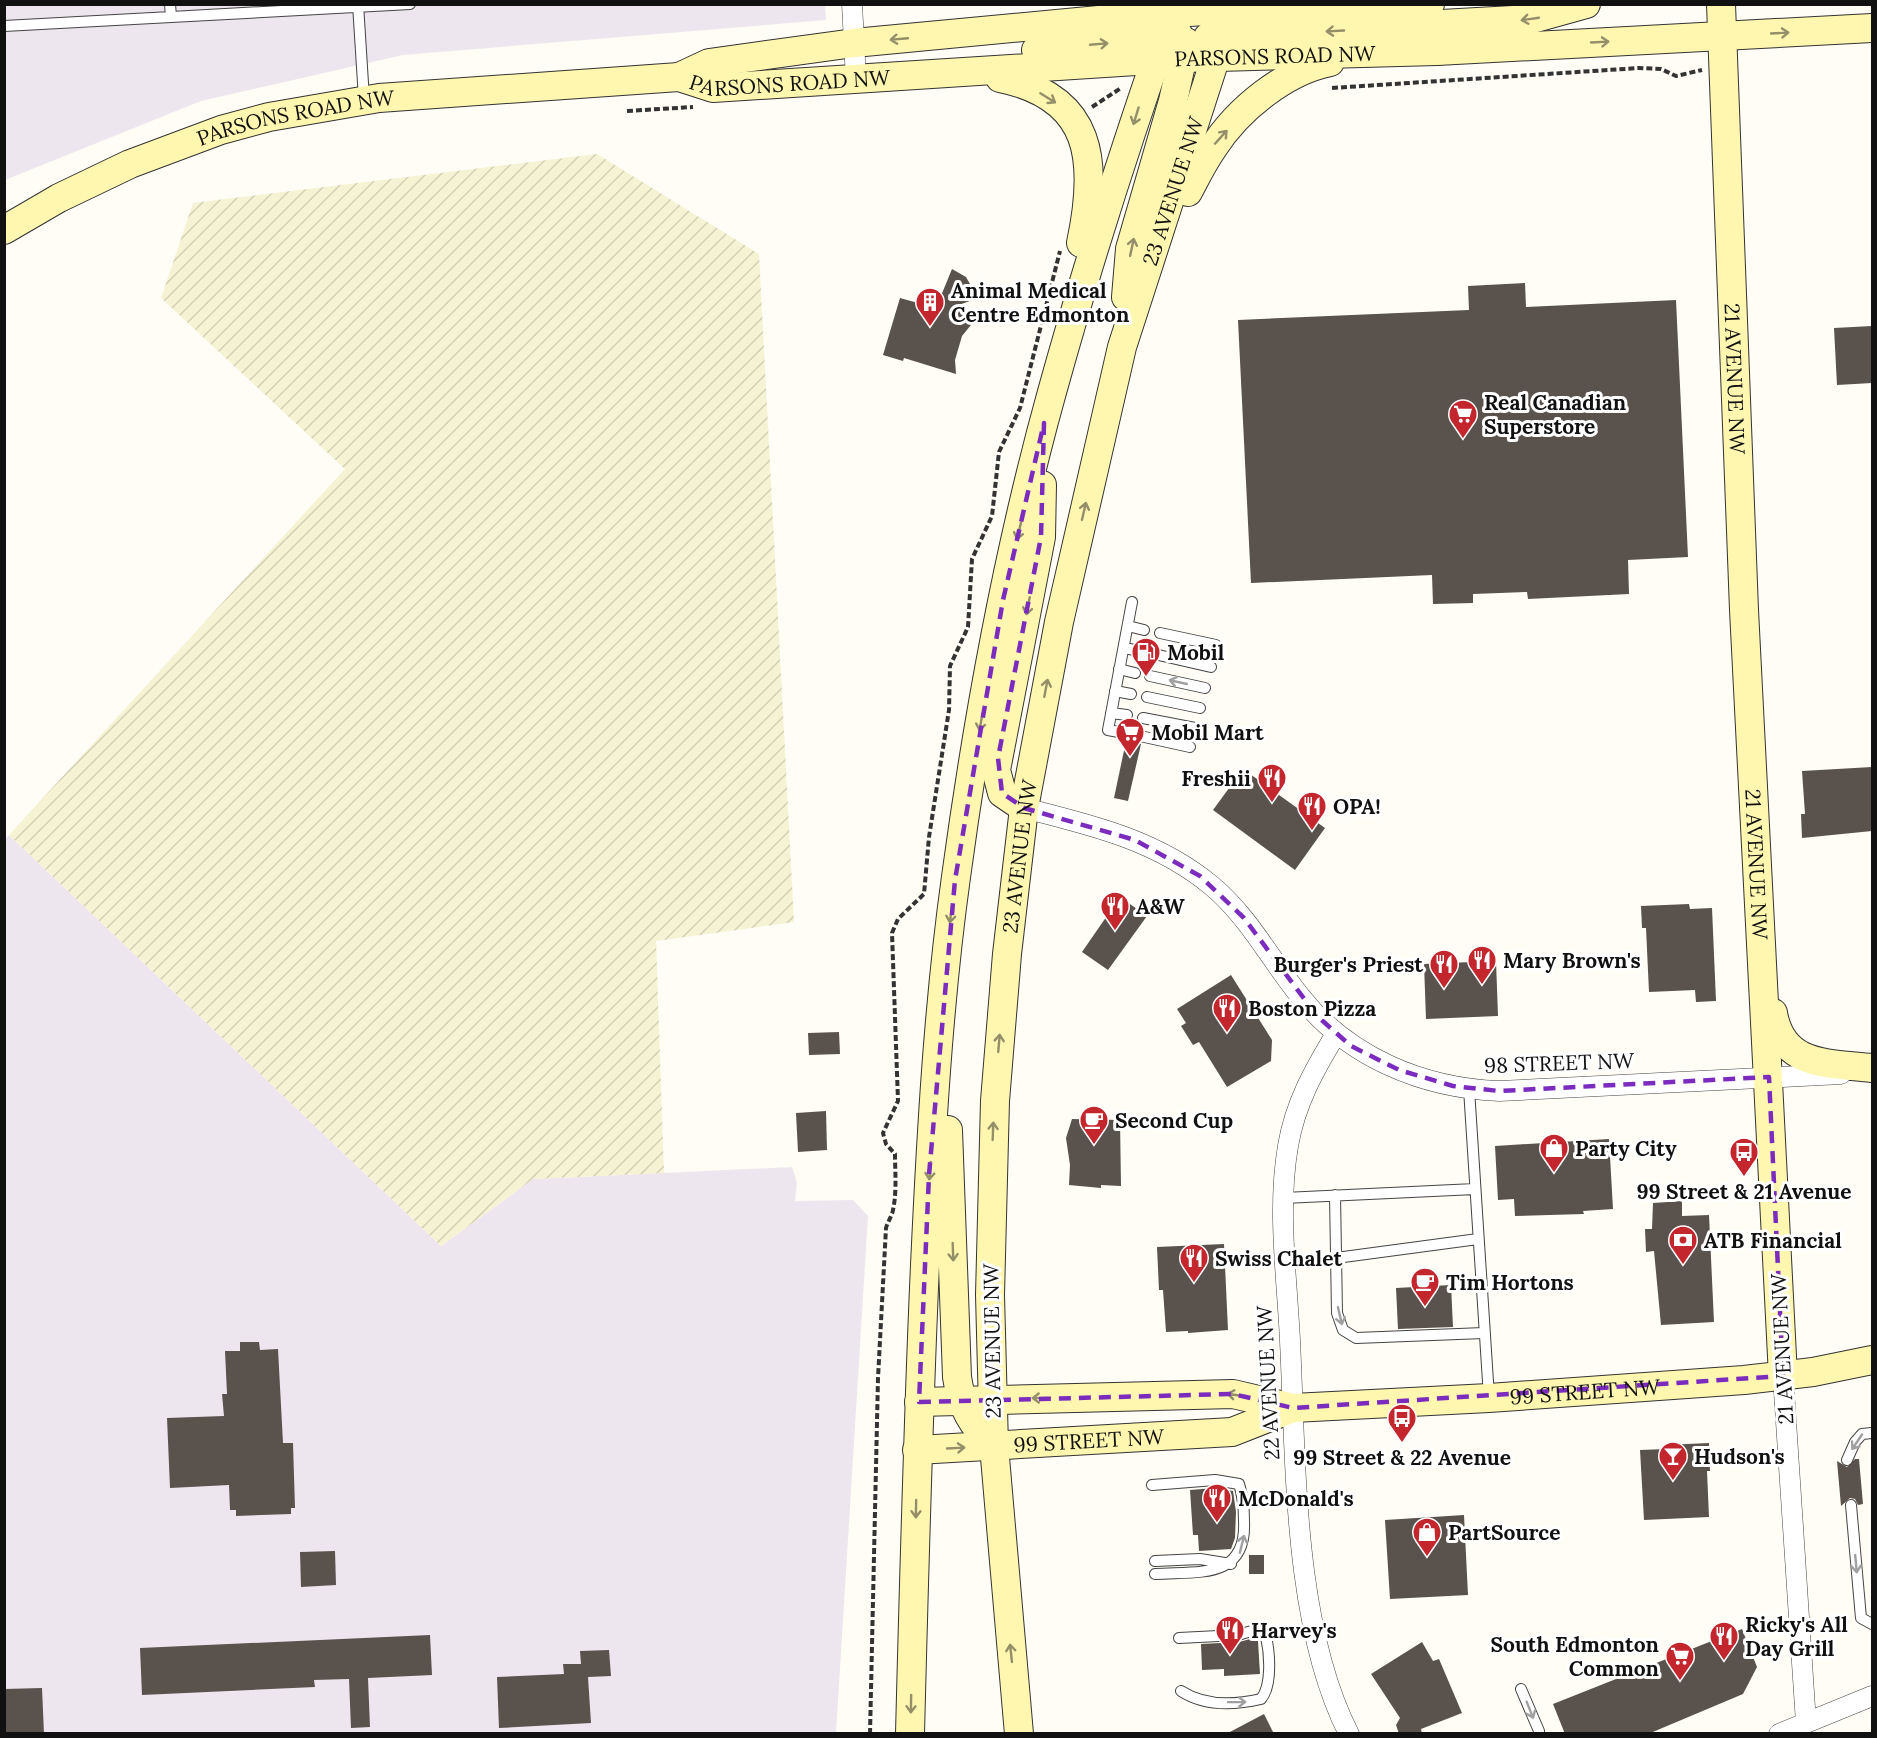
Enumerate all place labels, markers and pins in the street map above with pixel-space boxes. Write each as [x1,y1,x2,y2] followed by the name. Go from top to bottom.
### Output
[951,277,1129,328] place label: Animal Medical Centre Edmonton
[914,286,946,328] building icon: Animal Medical Centre Edmonton
[1484,389,1626,440] place label: Real Canadian Superstore
[1447,398,1479,440] supermarket icon: Real Canadian Superstore
[1130,636,1162,678] fuel station icon: Mobil
[1167,639,1225,666] place label: Mobil
[1114,716,1146,758] supermarket icon: Mobil Mart
[1151,719,1264,746] place label: Mobil Mart
[1256,762,1288,804] restaurant icon: Freshii
[1181,765,1251,792] place label: Freshii
[1296,790,1328,832] restaurant icon: OPA!
[1333,793,1381,820] place label: OPA!
[1099,890,1131,932] restaurant icon: A&W
[1136,893,1185,920] place label: A&W
[1466,944,1498,986] restaurant icon: Mary Brown's
[1503,947,1641,974] place label: Mary Brown's
[1428,948,1460,990] restaurant icon: Burger's Priest
[1274,951,1423,978] place label: Burger's Priest
[1211,992,1243,1034] restaurant icon: Boston Pizza
[1248,995,1376,1022] place label: Boston Pizza
[1078,1104,1110,1146] cafe icon: Second Cup
[1115,1107,1233,1134] place label: Second Cup
[1538,1132,1570,1174] shop icon: Party City
[1575,1135,1677,1162] place label: Party City
[1728,1136,1760,1178] bus stop icon: 99 Street & 21 Avenue
[1636,1178,1852,1205] place label: 99 Street & 21 Avenue
[1667,1224,1699,1266] bank icon: ATB Financial
[1704,1227,1842,1254] place label: ATB Financial
[1178,1242,1210,1284] restaurant icon: Swiss Chalet
[1215,1245,1342,1272] place label: Swiss Chalet
[1409,1266,1441,1308] cafe icon: Tim Hortons
[1446,1269,1574,1296] place label: Tim Hortons
[1386,1402,1418,1444] bus stop icon: 99 Street & 22 Avenue
[1657,1440,1689,1482] bar icon: Hudson's
[1694,1443,1785,1470] place label: Hudson's
[1293,1444,1511,1471] place label: 99 Street & 22 Avenue
[1201,1482,1233,1524] restaurant icon: McDonald's
[1238,1485,1354,1512] place label: McDonald's
[1411,1516,1443,1558] shop icon: PartSource
[1448,1519,1560,1546] place label: PartSource
[1745,1611,1848,1662] place label: Ricky's All Day Grill
[1214,1614,1246,1656] restaurant icon: Harvey's
[1251,1617,1337,1644] place label: Harvey's
[1708,1620,1740,1662] restaurant icon: Ricky's All Day Grill
[1490,1631,1659,1682] place label: South Edmonton Common
[1664,1640,1696,1682] supermarket icon: South Edmonton Common

